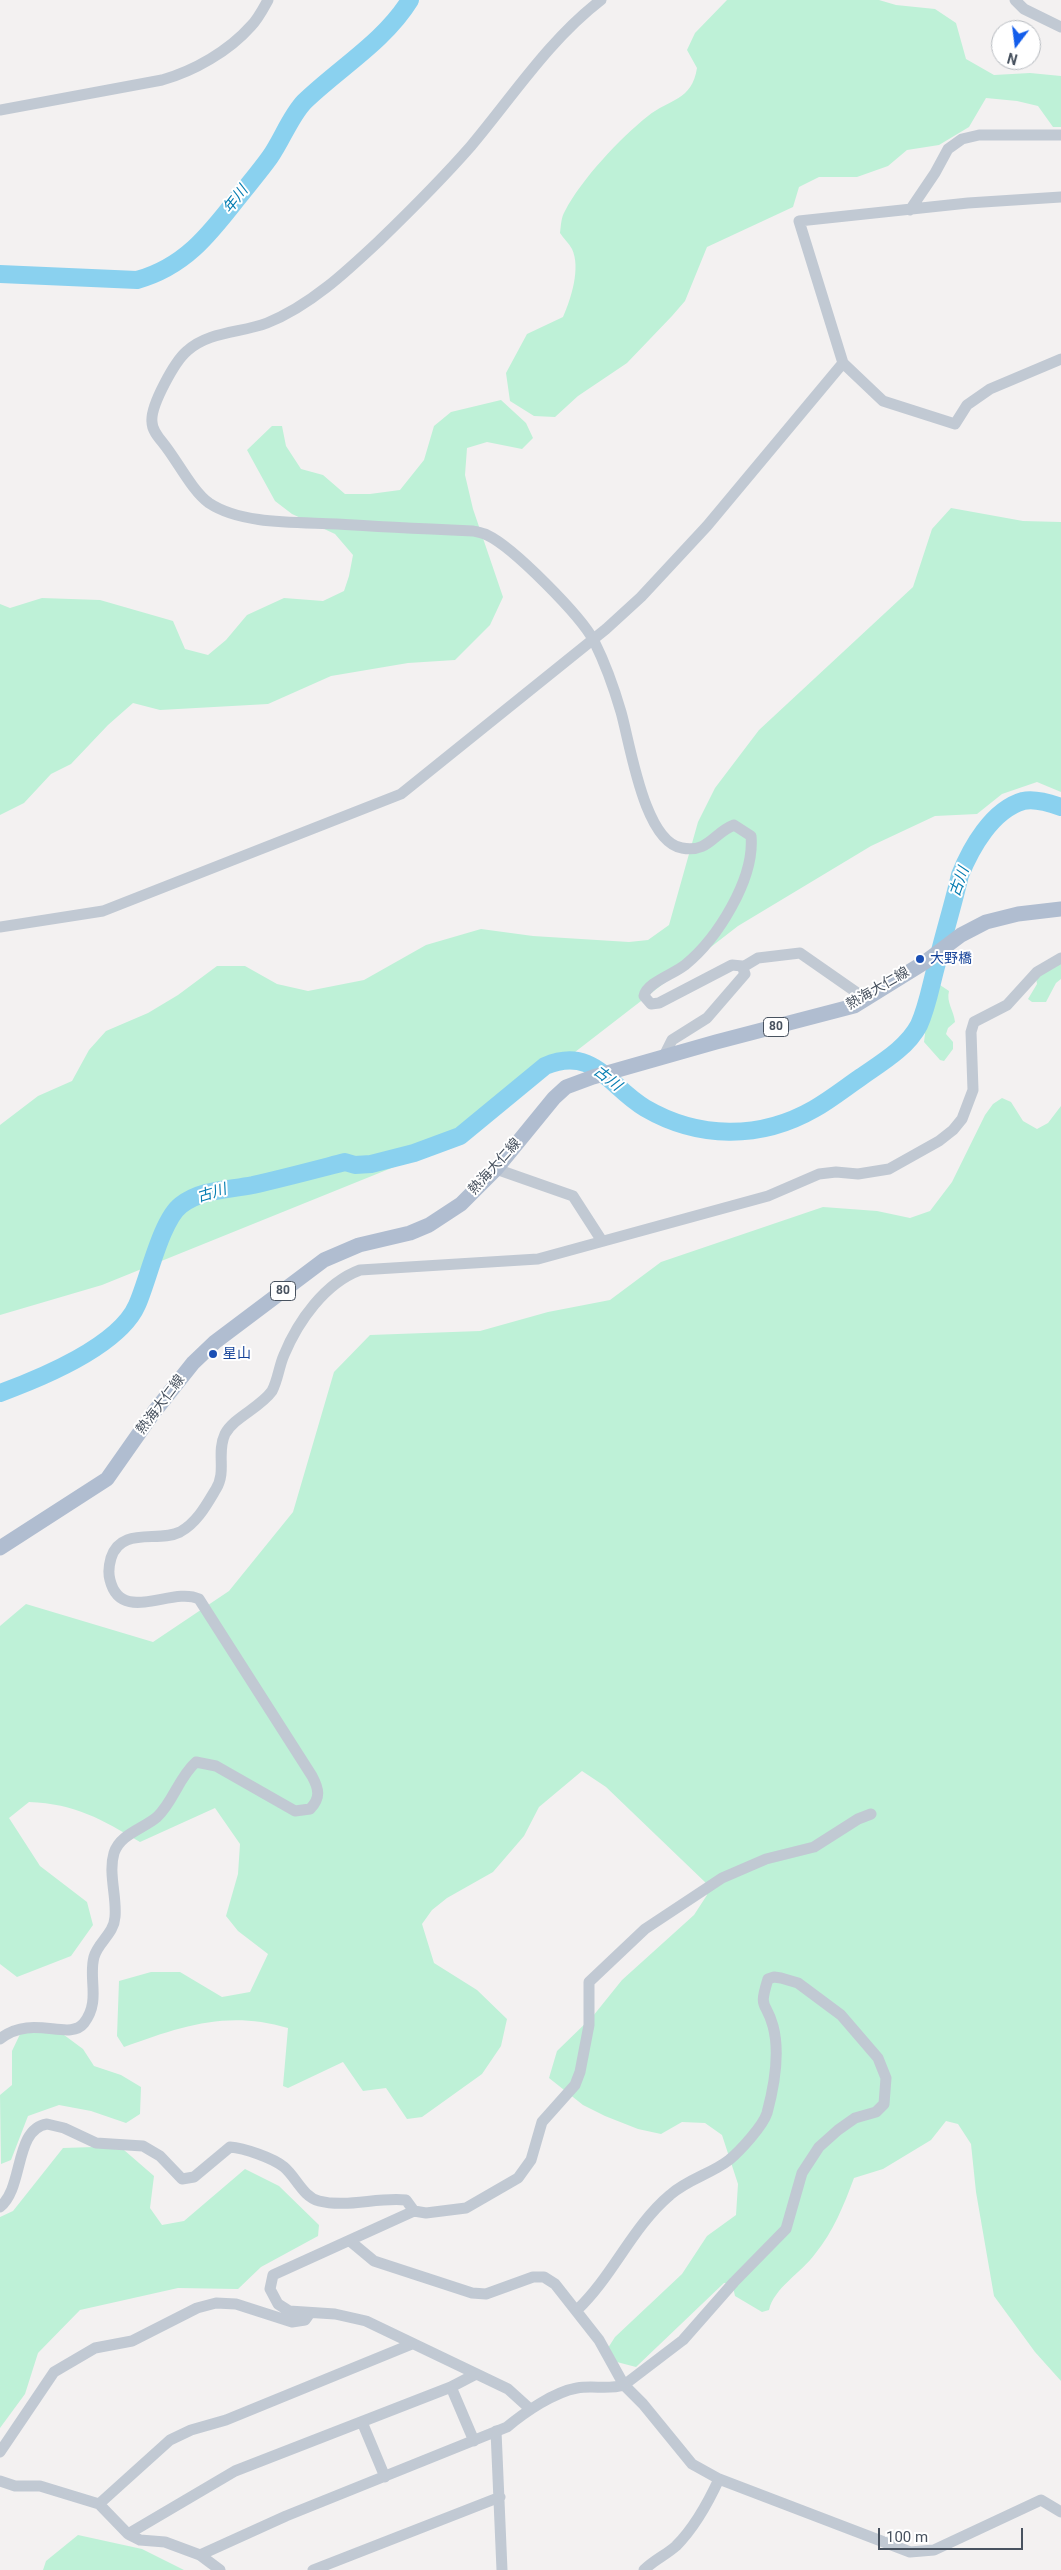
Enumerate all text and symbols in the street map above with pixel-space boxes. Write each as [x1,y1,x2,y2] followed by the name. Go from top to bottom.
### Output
[991,20,1041,70] north arrow
[1006,50,1019,68] text: N
[220,183,252,217] water label: 年川
[946,865,974,899] water label: 古川
[930,951,972,967] place label: 大野橋
[914,953,926,965] marker: 大野橋
[843,964,913,1014] street label: 熱海大仁線
[764,1018,788,1036] road number: 80
[590,1063,624,1095] water label: 古川
[465,1135,525,1199] street label: 熱海大仁線
[195,1181,229,1207] water label: 古川
[270,1282,296,1300] road number: 80
[223,1346,251,1362] place label: 星山
[207,1348,219,1360] marker: 星山
[133,1372,189,1438] street label: 熱海大仁線
[881,2518,1026,2550] scale bar
[886,2528,928,2546] text: 100 m

